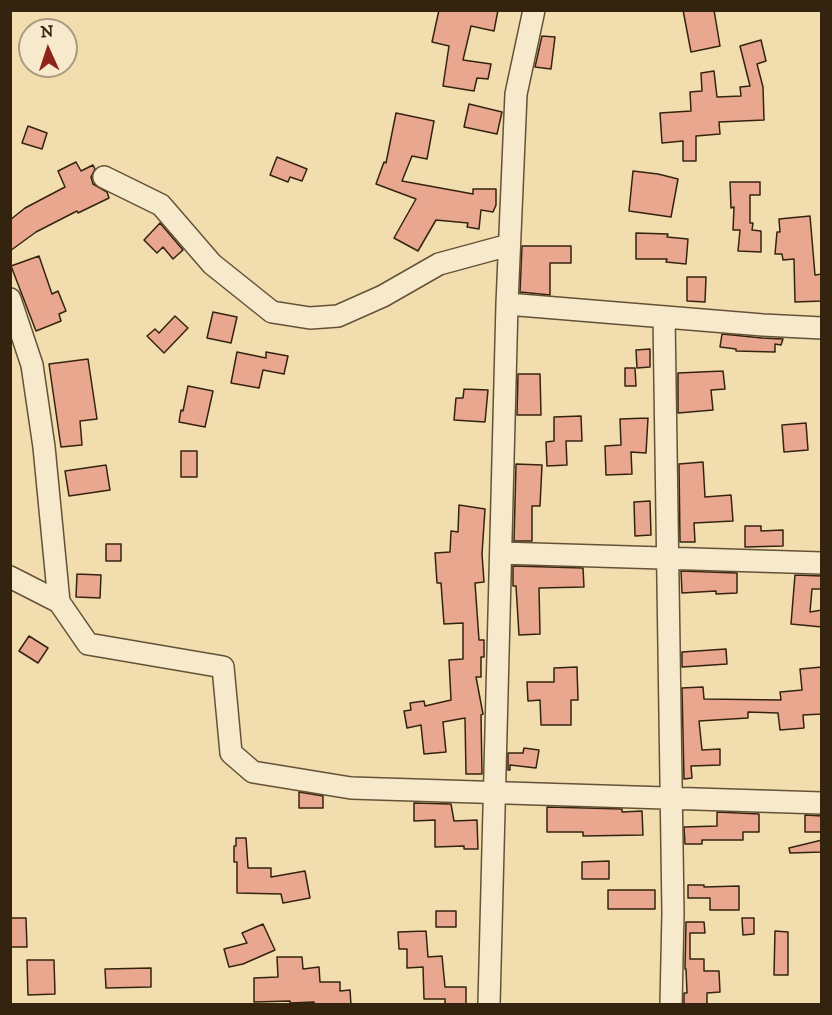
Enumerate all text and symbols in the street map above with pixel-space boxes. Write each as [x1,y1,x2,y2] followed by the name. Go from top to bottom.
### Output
[18,18,78,78] north arrow
[40,22,54,42] text: N

